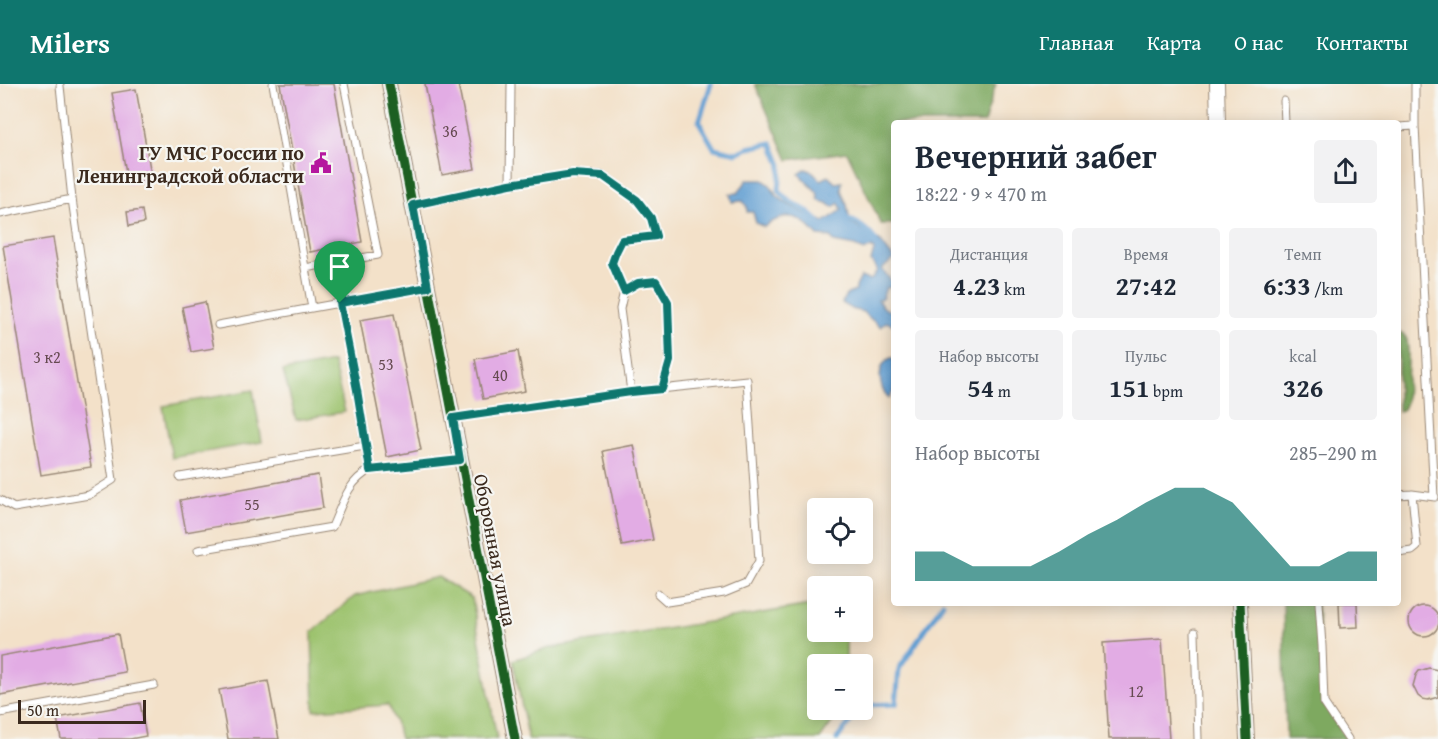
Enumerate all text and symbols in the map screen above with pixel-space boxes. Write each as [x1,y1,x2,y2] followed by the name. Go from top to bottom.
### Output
[30,22,110,63] text: Milers
[1039,27,1114,58] text: Главная
[1147,27,1201,58] text: Карта
[1234,27,1283,58] text: О нас
[1316,27,1408,58] text: Контакты
[442,119,458,143] house number: 36
[915,132,1157,180] text: Вечерний забег
[77,138,304,190] place label: ГУ МЧС России по Ленинградской области
[1314,140,1377,203] button: share
[309,151,333,175] public building icon: ГУ МЧС России по Ленинградской области
[915,179,1047,208] text: 18:22 · 9 × 470 m
[314,241,365,303] pin
[950,242,1028,266] text: Дистанция
[1124,242,1168,266] text: Время
[1285,242,1321,266] text: Темп
[323,250,356,283] icon: arrive
[953,266,1001,305] text: 4.23
[1115,266,1177,305] text: 27:42
[1263,266,1311,305] text: 6:33
[1001,277,1025,301] text: km
[1311,277,1343,301] text: /km
[939,344,1039,368] text: Набор высоты
[1125,344,1167,368] text: Пульс
[1289,344,1317,368] text: kcal
[33,345,61,369] house number: 3 к2
[378,352,394,376] house number: 53
[492,363,508,387] house number: 40
[967,368,994,407] text: 54
[1109,368,1149,407] text: 151
[1283,368,1323,407] text: 326
[994,379,1011,403] text: m
[1149,379,1183,403] text: bpm
[915,438,1040,467] text: Набор высоты
[1289,438,1377,467] text: 285–290 m
[467,471,525,629] street label: Оборонная улица
[244,492,260,516] house number: 55
[807,498,873,720] map controls
[807,498,873,564] button: locate
[807,576,873,642] button: +
[807,654,873,720] button: −
[1128,679,1144,703] house number: 12
[18,697,146,724] scale bar
[27,698,59,722] text: 50 m

